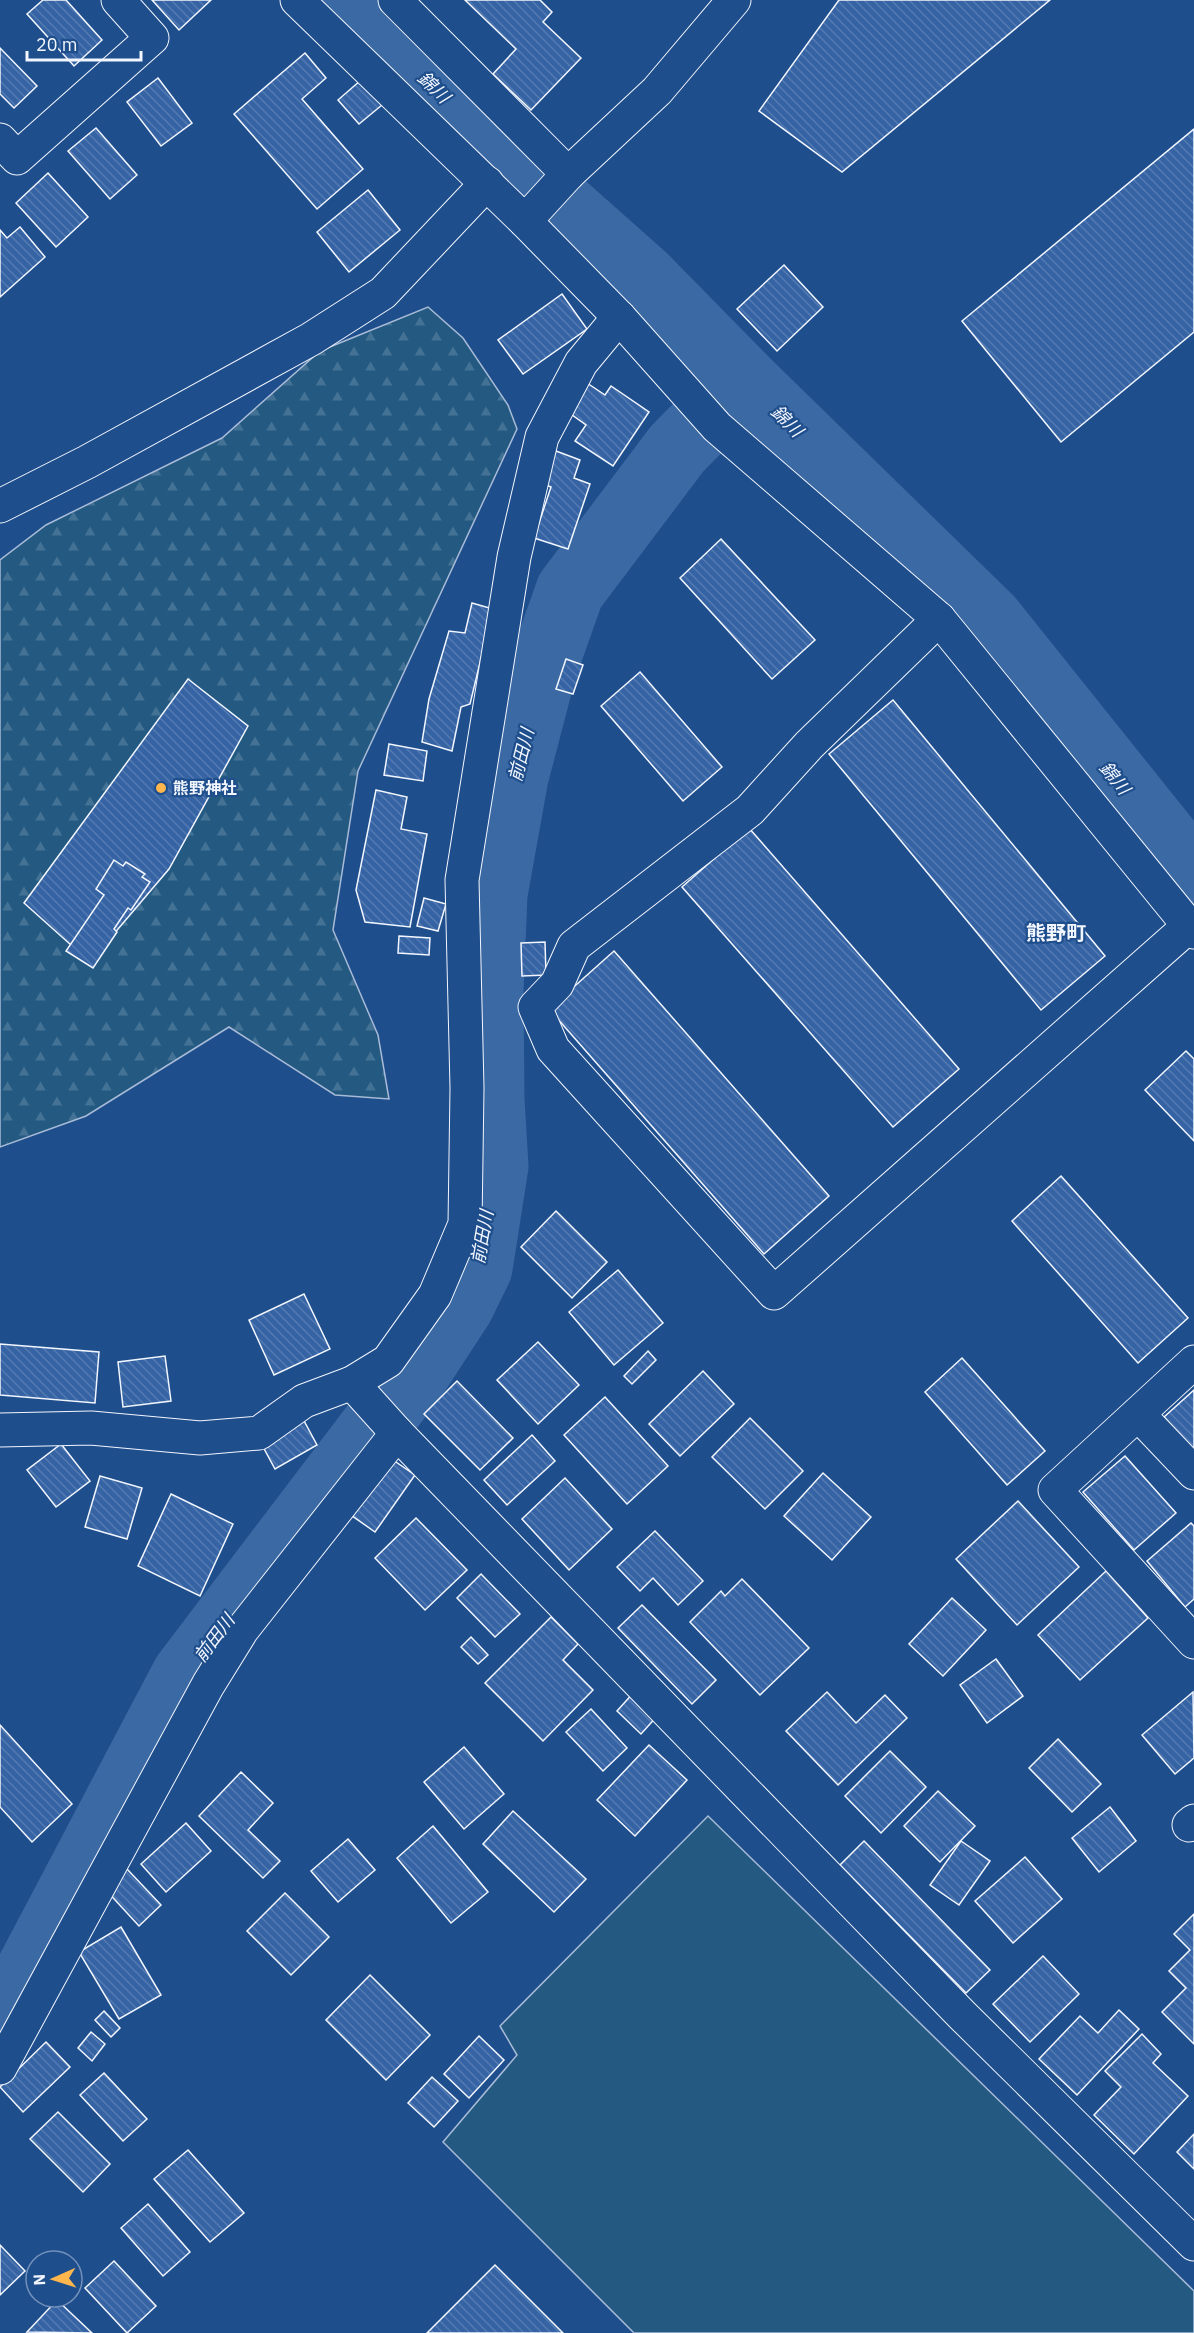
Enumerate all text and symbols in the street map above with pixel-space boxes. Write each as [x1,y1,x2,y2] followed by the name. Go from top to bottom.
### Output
[27,24,141,62] scale bar
[36,33,78,56] text: 20 m
[413,66,456,109] water label: 錦川
[766,400,809,443] water label: 錦川
[503,724,539,784] water label: 前田川
[1095,757,1137,801] water label: 錦川
[173,778,237,798] place label: 熊野神社
[154,781,168,795] marker: 熊野神社
[1026,919,1086,946] district label: 熊野町
[466,1206,498,1266] water label: 前田川
[189,1608,241,1666] water label: 前田川
[24,2249,84,2309] north arrow
[29,2273,49,2286] text: N

